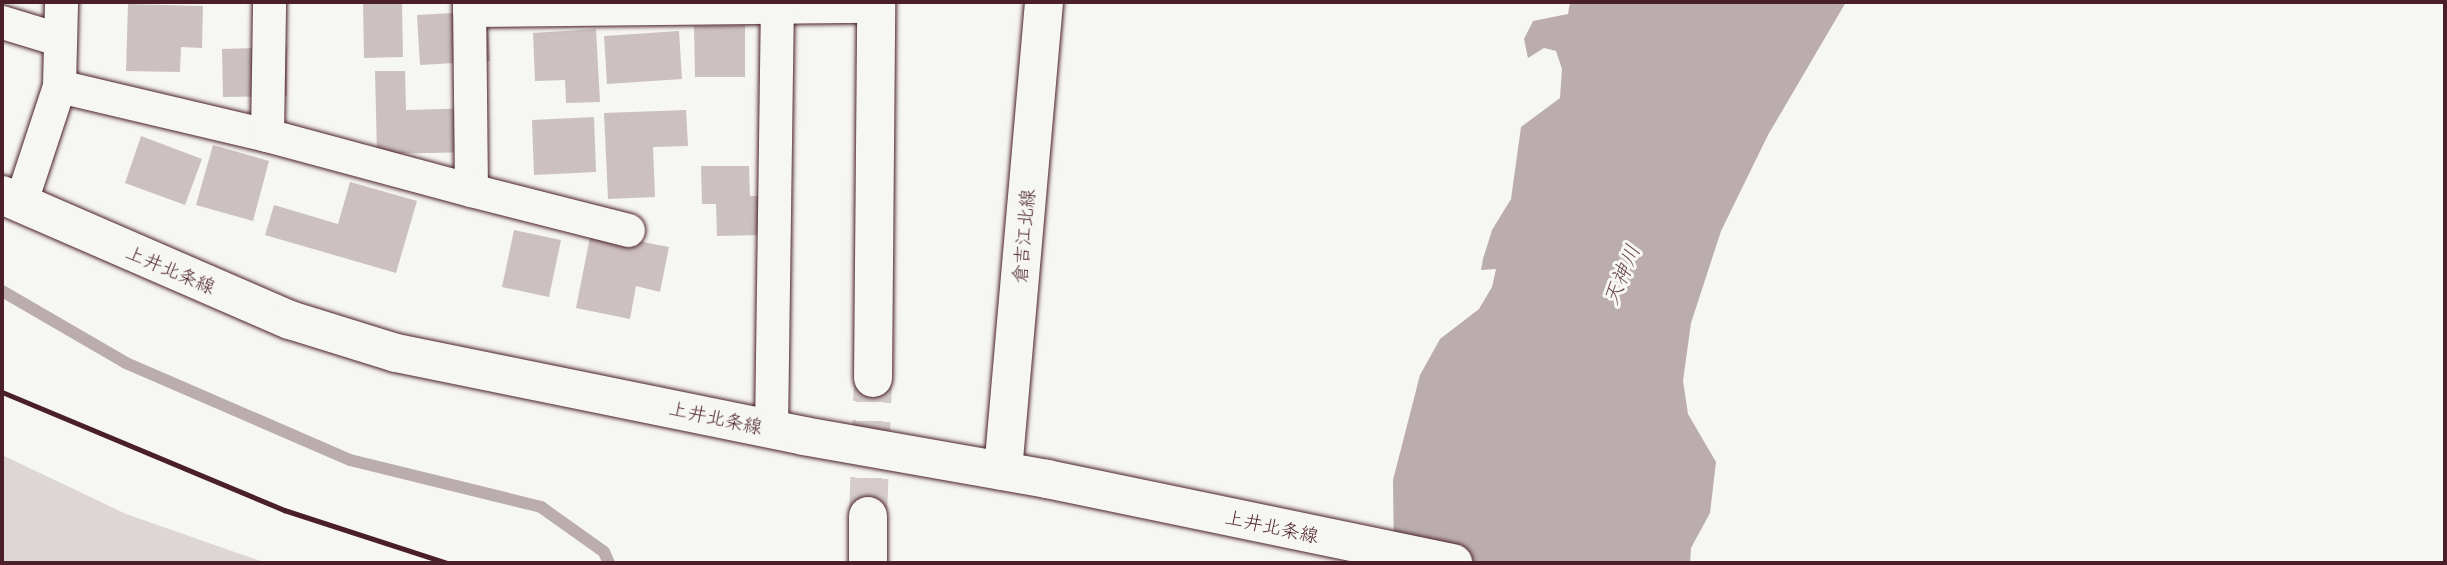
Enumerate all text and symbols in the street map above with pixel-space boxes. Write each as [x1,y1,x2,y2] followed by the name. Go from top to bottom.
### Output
[1008,188,1038,284] street label: 倉吉江北線
[123,240,219,298] street label: 上井北条線
[1596,240,1644,308] water label: 天神川
[667,396,765,438] street label: 上井北条線
[1223,505,1321,547] street label: 上井北条線

